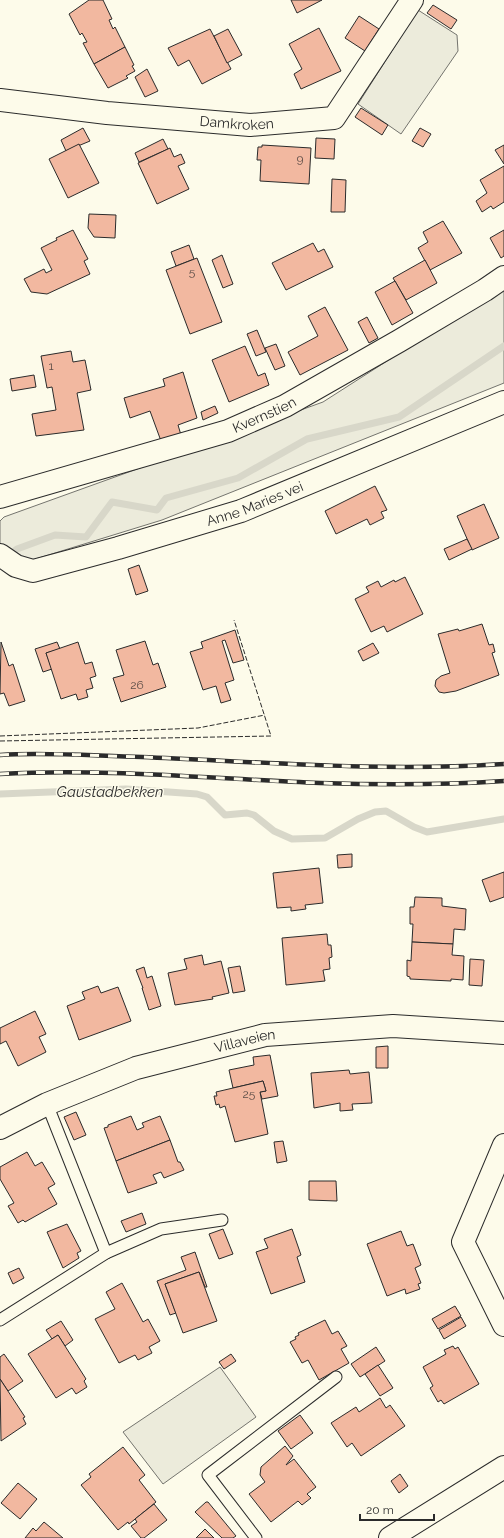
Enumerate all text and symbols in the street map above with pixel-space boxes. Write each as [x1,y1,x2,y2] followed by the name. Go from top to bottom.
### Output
[199,113,274,133] street label: Damkroken
[296,152,304,166] house number: 9
[189,265,196,279] house number: 5
[48,359,54,373] house number: 1
[230,393,299,436] street label: Kvernstien
[205,478,305,529] street label: Anne Maries vei
[130,678,144,692] house number: 26
[57,783,163,801] water label: Gaustadbekken
[212,1026,276,1056] street label: Villaveien
[243,1087,256,1101] house number: 25
[360,1496,434,1522] scale bar
[366,1503,394,1517] text: 20 m

